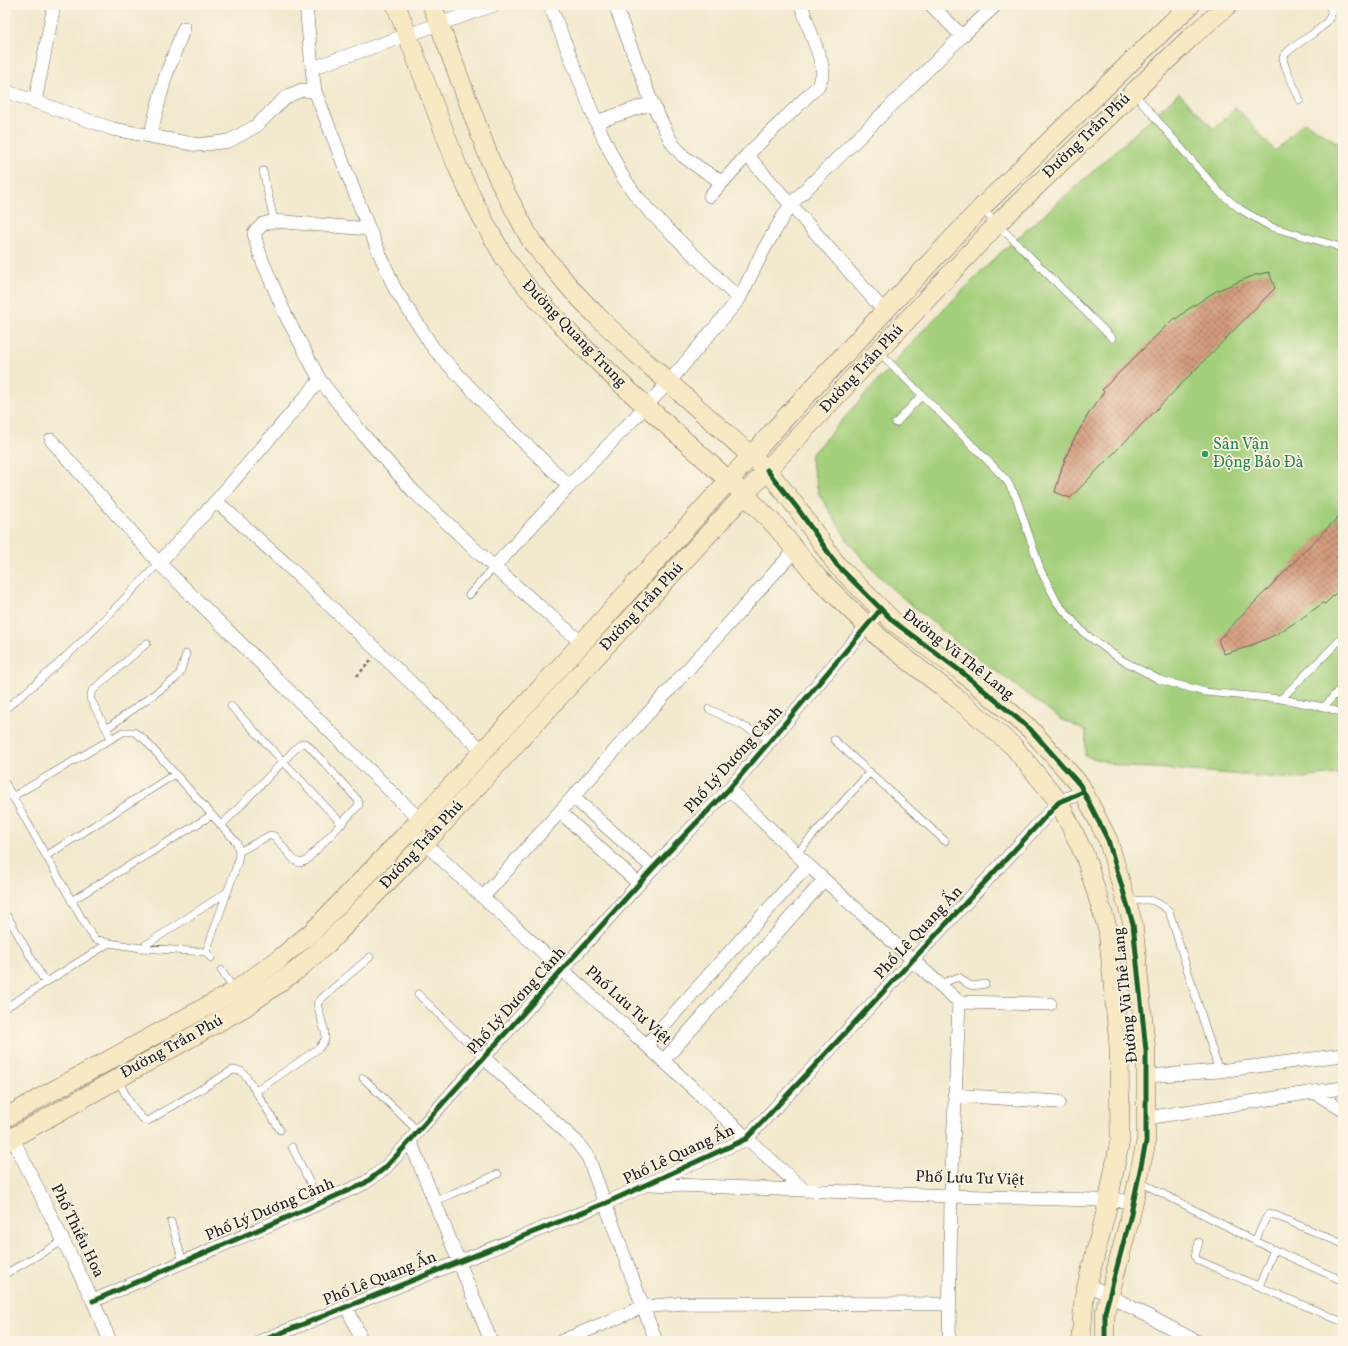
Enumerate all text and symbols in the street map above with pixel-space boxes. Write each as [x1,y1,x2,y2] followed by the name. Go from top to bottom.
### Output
[1038,88,1136,184] street label: Đường Trần Phú
[517,275,631,393] street label: Đường Quang Trung
[815,320,909,418] street label: Đường Trần Phú
[1213,434,1303,474] place label: Sân Vận Động Bảo Đà
[1200,449,1210,459] marker: Sân Vận Động Bảo Đà
[595,558,689,656] street label: Đường Trần Phú
[897,604,1019,706] street label: Đường Vũ Thê Lang
[680,701,788,819] street label: Phố Lý Dương Cảnh
[375,796,469,894] street label: Đường Trần Phú
[868,880,968,985] street label: Phố Lê Quang Ấn
[1108,926,1144,1064] street label: Đường Vũ Thê Lang
[463,942,571,1060] street label: Phố Lý Dương Cảnh
[580,961,676,1051] street label: Phố Lưu Tư Việt
[117,1010,227,1084] street label: Đường Trần Phú
[619,1118,738,1190] street label: Phố Lê Quang Ấn
[915,1166,1025,1192] street label: Phố Lưu Tư Việt
[202,1173,338,1247] street label: Phố Lý Dương Cảnh
[45,1180,109,1282] street label: Phố Thiều Hoa
[319,1244,440,1312] street label: Phố Lê Quang Ấn

